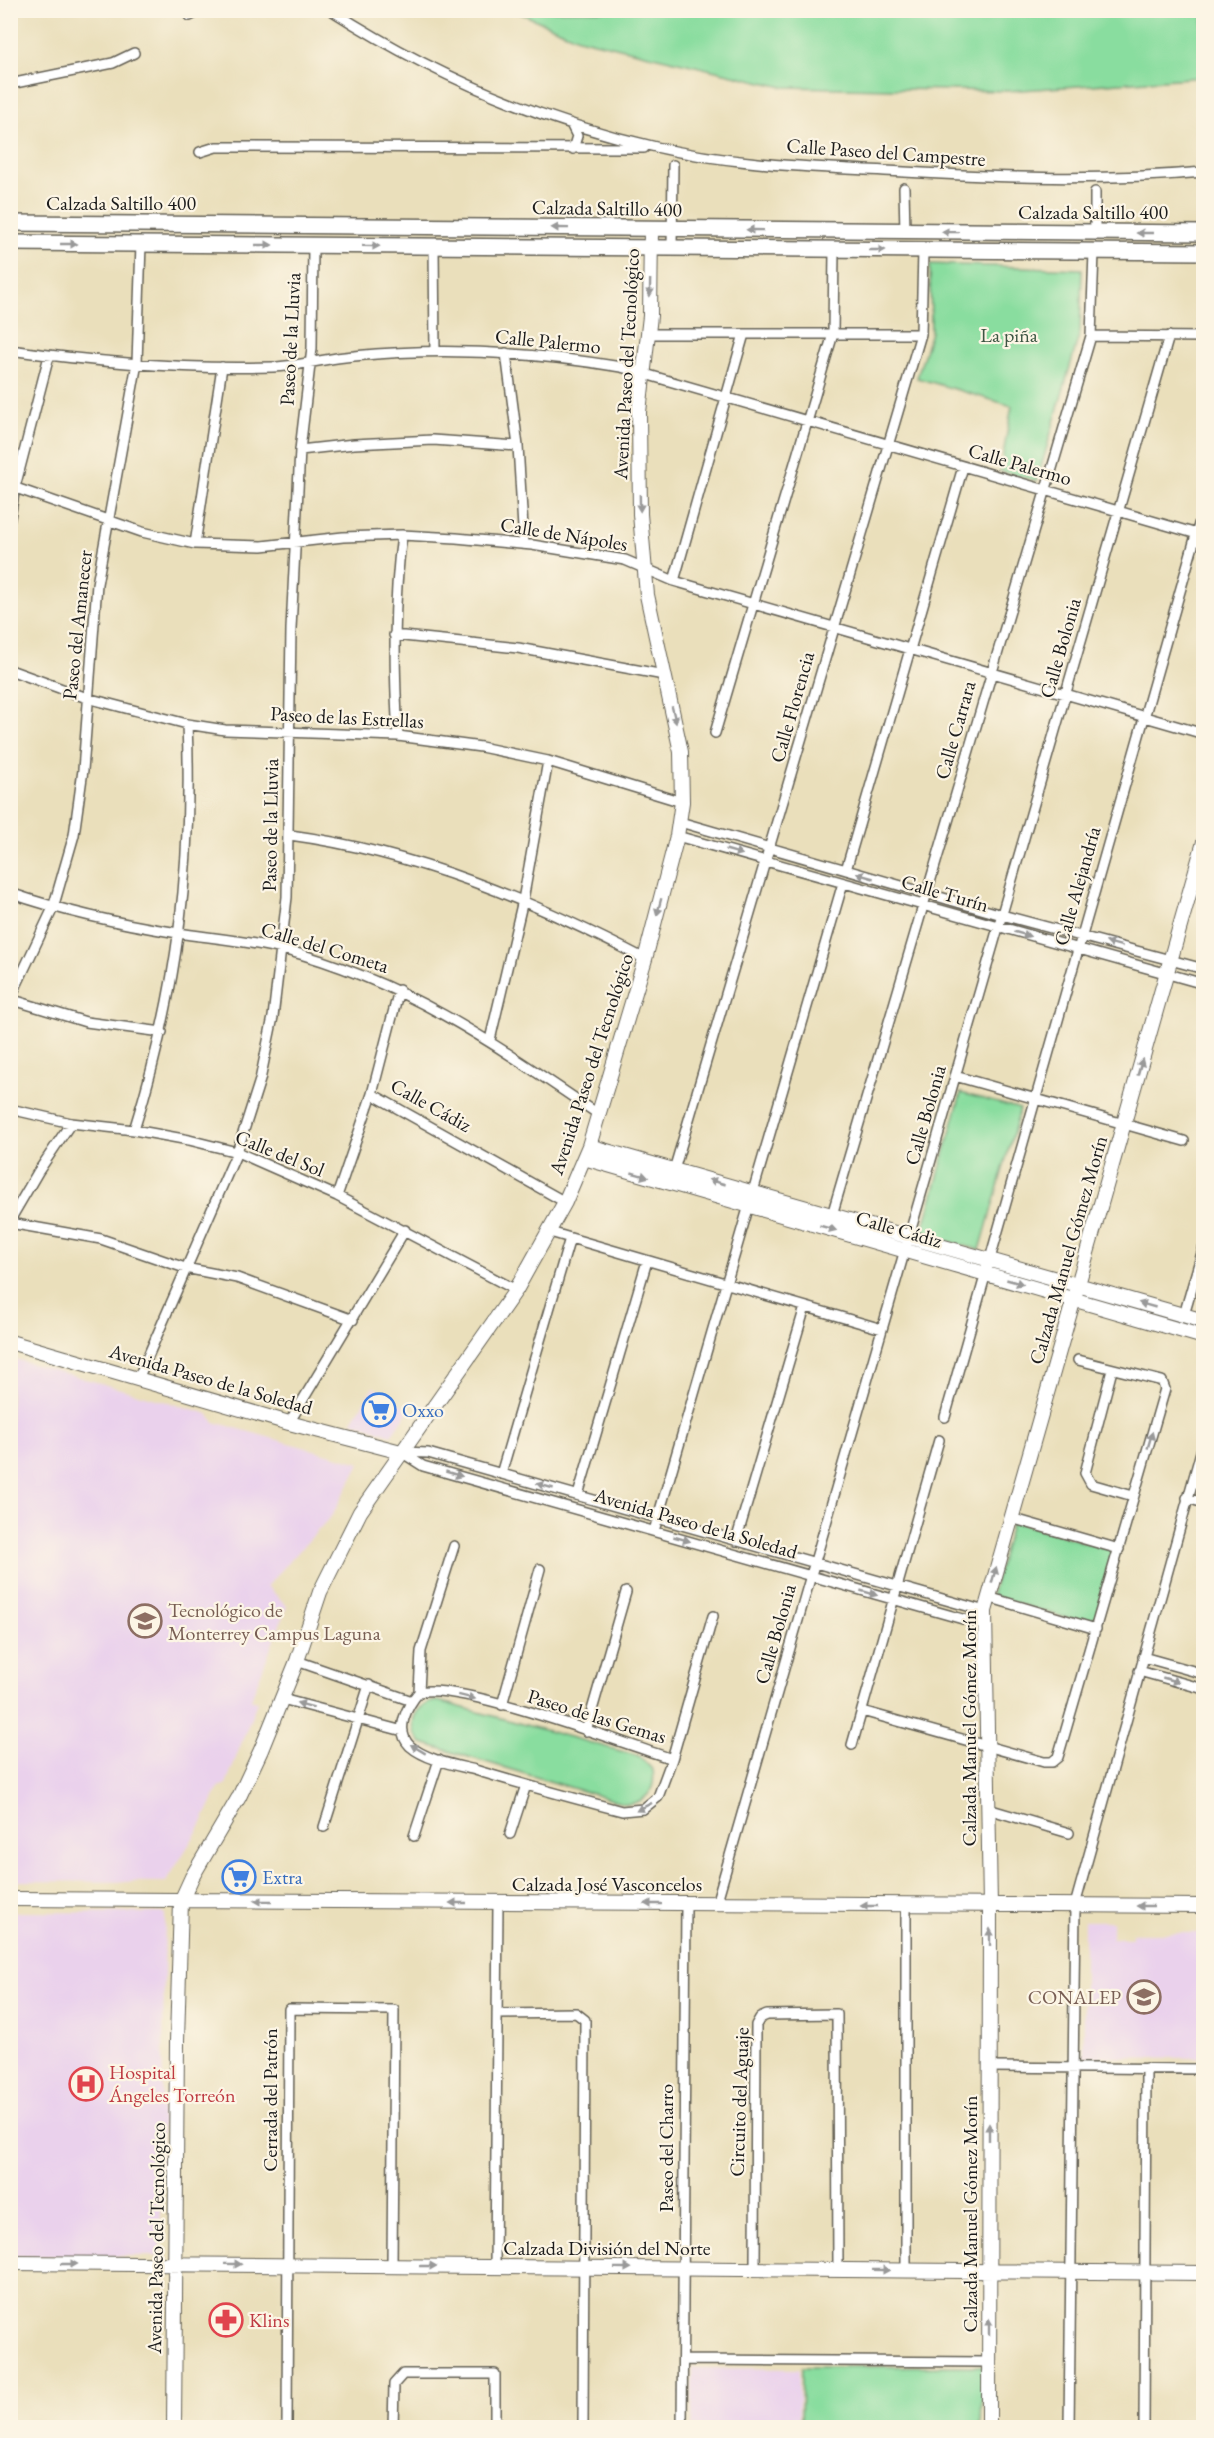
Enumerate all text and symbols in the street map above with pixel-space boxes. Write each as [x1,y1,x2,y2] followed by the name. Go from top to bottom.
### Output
[786,132,987,172] street label: Calle Paseo del Campestre
[46,190,196,216] street label: Calzada Saltillo 400
[532,194,683,222] street label: Calzada Saltillo 400
[1018,199,1168,225] street label: Calzada Saltillo 400
[551,223,570,233] one-way arrow
[746,225,765,235] one-way arrow
[941,227,960,237] one-way arrow
[1136,228,1155,238] one-way arrow
[59,239,78,249] one-way arrow
[254,240,273,250] one-way arrow
[362,241,381,251] one-way arrow
[868,245,887,255] one-way arrow
[607,248,645,481] street label: Avenida Paseo del Tecnológico
[274,272,306,406] street label: Paseo de la Lluvia
[645,278,655,297] one-way arrow
[980,322,1038,348] park label: La piña
[494,323,602,359] street label: Calle Palermo
[965,437,1075,491] street label: Calle Palermo
[635,493,645,512] one-way arrow
[499,511,629,557] street label: Calle de Nápoles
[56,549,98,701] street label: Paseo del Amanecer
[1033,595,1087,701] street label: Calle Bolonia
[764,648,820,766] street label: Calle Florencia
[928,677,982,782] street label: Calle Carrara
[270,700,424,734] street label: Paseo de las Estrellas
[670,706,680,725] one-way arrow
[256,758,284,892] street label: Paseo de la Lluvia
[1048,823,1106,949] street label: Calle Alejandría
[725,848,743,857] one-way arrow
[898,868,992,918] street label: Calle Turín
[856,871,874,880] one-way arrow
[653,898,663,916] one-way arrow
[258,915,392,979] street label: Calle del Cometa
[1013,930,1031,939] one-way arrow
[1105,939,1123,949] one-way arrow
[543,950,639,1179] street label: Avenida Paseo del Tecnológico
[1136,1058,1145,1076] one-way arrow
[898,1062,952,1168] street label: Calle Bolonia
[386,1072,476,1138] street label: Calle Cádiz
[232,1123,329,1183] street label: Calle del Sol
[1023,1132,1113,1367] street label: Calzada Manuel Gómez Morín
[631,1170,649,1180] one-way arrow
[708,1177,726,1187] one-way arrow
[853,1204,945,1254] street label: Calle Cádiz
[818,1224,837,1234] one-way arrow
[1006,1278,1024,1288] one-way arrow
[1138,1300,1156,1309] one-way arrow
[105,1337,316,1421] street label: Avenida Paseo de la Soledad
[361,1392,397,1428] supermarket icon: Oxxo
[402,1397,444,1423] place label: Oxxo
[1146,1431,1155,1449] one-way arrow
[445,1470,463,1479] one-way arrow
[536,1481,554,1490] one-way arrow
[590,1481,801,1565] street label: Avenida Paseo de la Soledad
[673,1535,691,1544] one-way arrow
[990,1566,999,1584] one-way arrow
[748,1581,802,1687] street label: Calle Bolonia
[860,1588,878,1598] one-way arrow
[168,1597,381,1646] place label: Tecnológico de Monterrey Campus Laguna
[127,1603,163,1639] school or university icon: Tecnológico de Monterrey Campus Laguna
[956,1609,982,1846] street label: Calzada Manuel Gómez Morín
[1163,1676,1181,1685] one-way arrow
[525,1683,669,1749] street label: Paseo de las Gemas
[458,1692,477,1702] one-way arrow
[296,1700,314,1710] one-way arrow
[410,1744,426,1755] one-way arrow
[635,1801,653,1811] one-way arrow
[221,1859,257,1895] supermarket icon: Extra
[262,1864,303,1890] place label: Extra
[512,1871,702,1897] street label: Calzada José Vasconcelos
[254,1897,273,1906] one-way arrow
[449,1898,468,1908] one-way arrow
[644,1899,663,1909] one-way arrow
[860,1901,879,1910] one-way arrow
[1136,1901,1155,1911] one-way arrow
[985,1928,995,1947] one-way arrow
[1126,1979,1162,2015] school or university icon: CONALEP
[1028,1984,1121,2010] place label: CONALEP
[723,2027,755,2177] street label: Circuito del Aguaje
[257,2028,283,2172] street label: Cerrada del Patrón
[108,2059,236,2108] place label: Hospital Ángeles Torreón
[68,2066,104,2102] hospital icon: Hospital Ángeles Torreón
[653,2084,679,2212] street label: Paseo del Charro
[957,2095,983,2332] street label: Calzada Manuel Gómez Morín
[141,2122,171,2355] street label: Avenida Paseo del Tecnológico
[984,2123,994,2142] one-way arrow
[503,2235,711,2261] street label: Calzada División del Norte
[59,2259,78,2269] one-way arrow
[223,2260,242,2269] one-way arrow
[418,2261,437,2271] one-way arrow
[613,2263,632,2273] one-way arrow
[871,2265,890,2275] one-way arrow
[208,2302,244,2338] pharmacy icon: Klins
[249,2307,289,2333] place label: Klins
[984,2318,994,2337] one-way arrow

